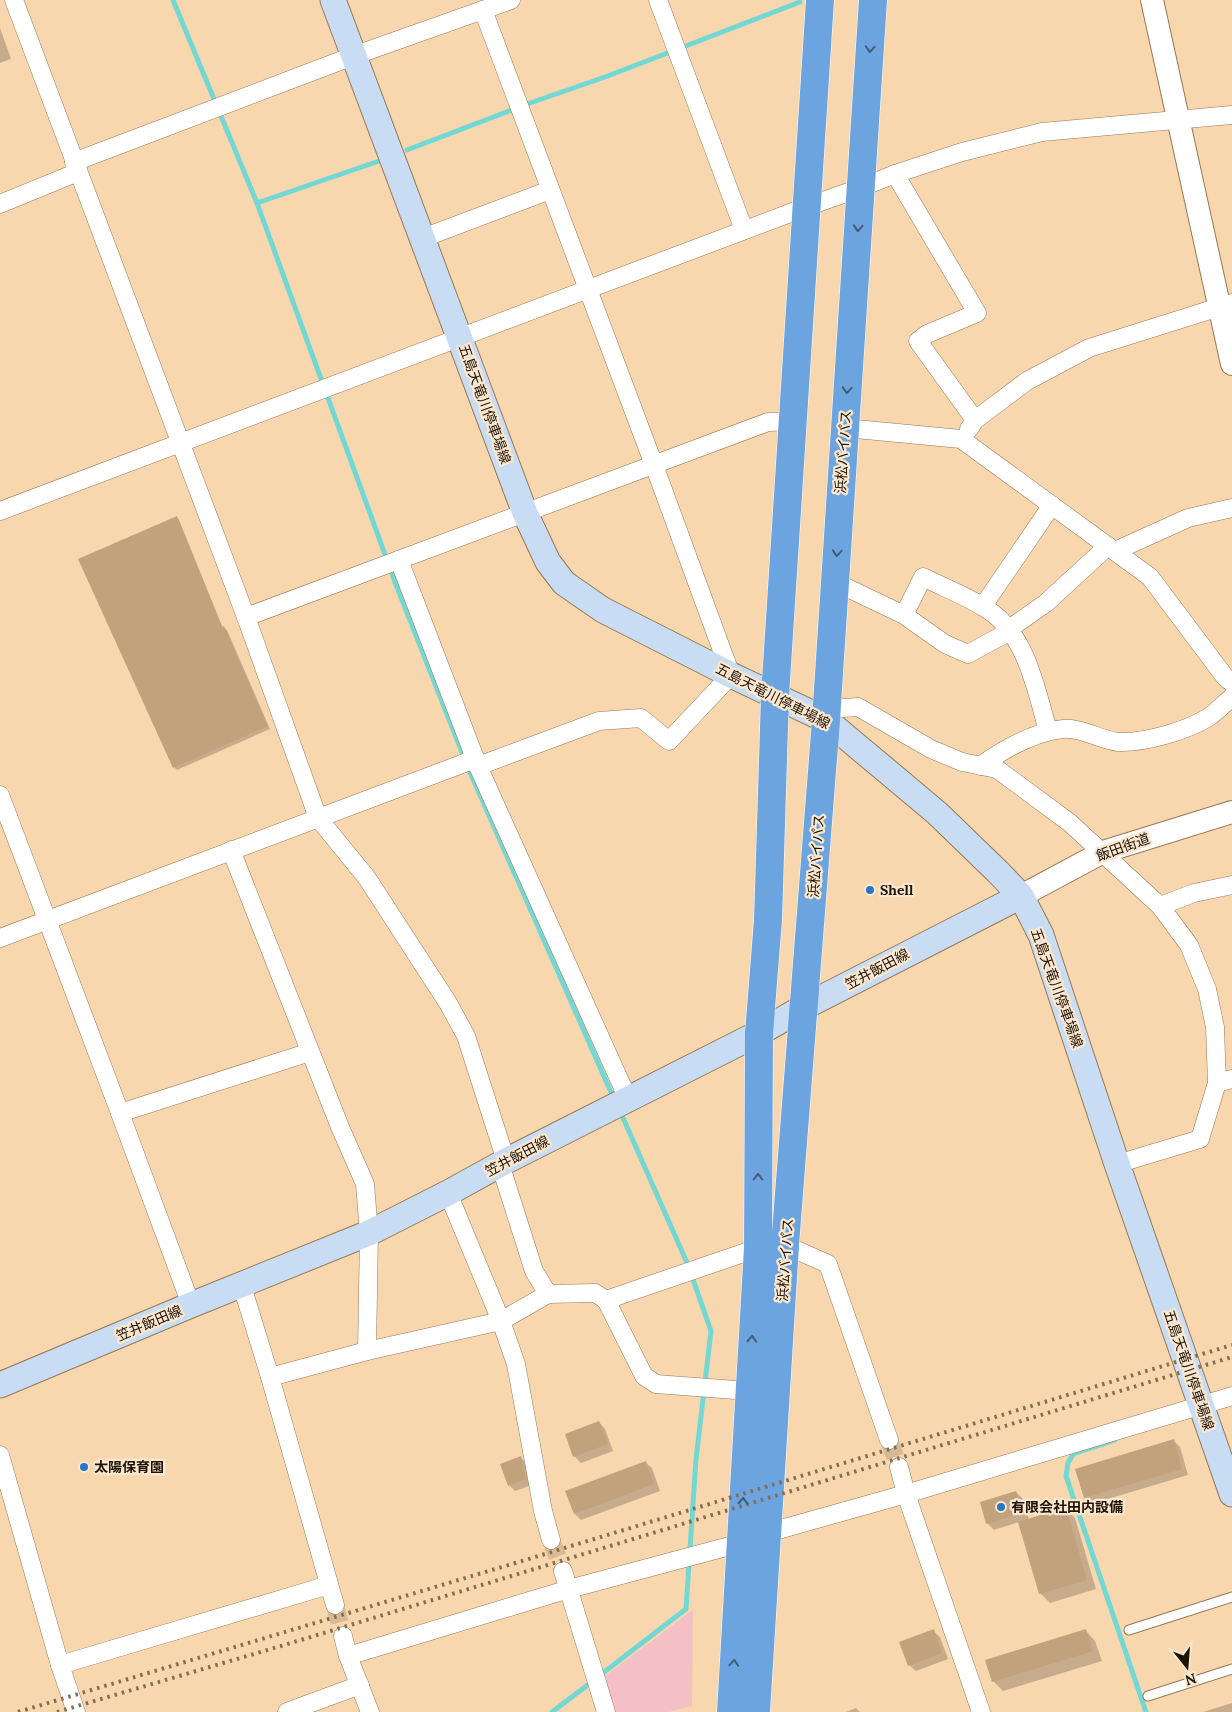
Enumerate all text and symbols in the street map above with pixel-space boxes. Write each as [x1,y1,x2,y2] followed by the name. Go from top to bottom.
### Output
[864,45,875,53] one-way arrow
[852,224,863,232] one-way arrow
[455,342,515,466] street label: 五島天竜川停車場線
[842,387,853,395] one-way arrow
[831,410,855,494] street label: 浜松バイパス
[831,549,842,557] one-way arrow
[713,659,833,733] street label: 五島天竜川停車場線
[804,814,828,898] street label: 浜松バイパス
[1094,829,1152,865] street label: 飯田街道
[880,881,914,899] place label: Shell
[864,884,876,896] marker: Shell
[1027,926,1087,1050] street label: 五島天竜川停車場線
[842,945,912,993] street label: 笠井飯田線
[482,1132,552,1180] street label: 笠井飯田線
[753,1172,763,1180] one-way arrow
[773,1218,797,1302] street label: 浜松バイパス
[113,1301,185,1345] street label: 笠井飯田線
[1160,1308,1218,1432] street label: 五島天竜川停車場線
[747,1335,758,1343] one-way arrow
[94,1458,164,1476] place label: 太陽保育園
[78,1461,90,1473] marker: 太陽保育園
[738,1497,749,1505] one-way arrow
[1011,1498,1123,1516] place label: 有限会社田内設備
[995,1501,1007,1513] marker: 有限会社田内設備
[1162,1642,1212,1692] north arrow
[728,1659,739,1667] one-way arrow
[1183,1669,1199,1690] text: N

